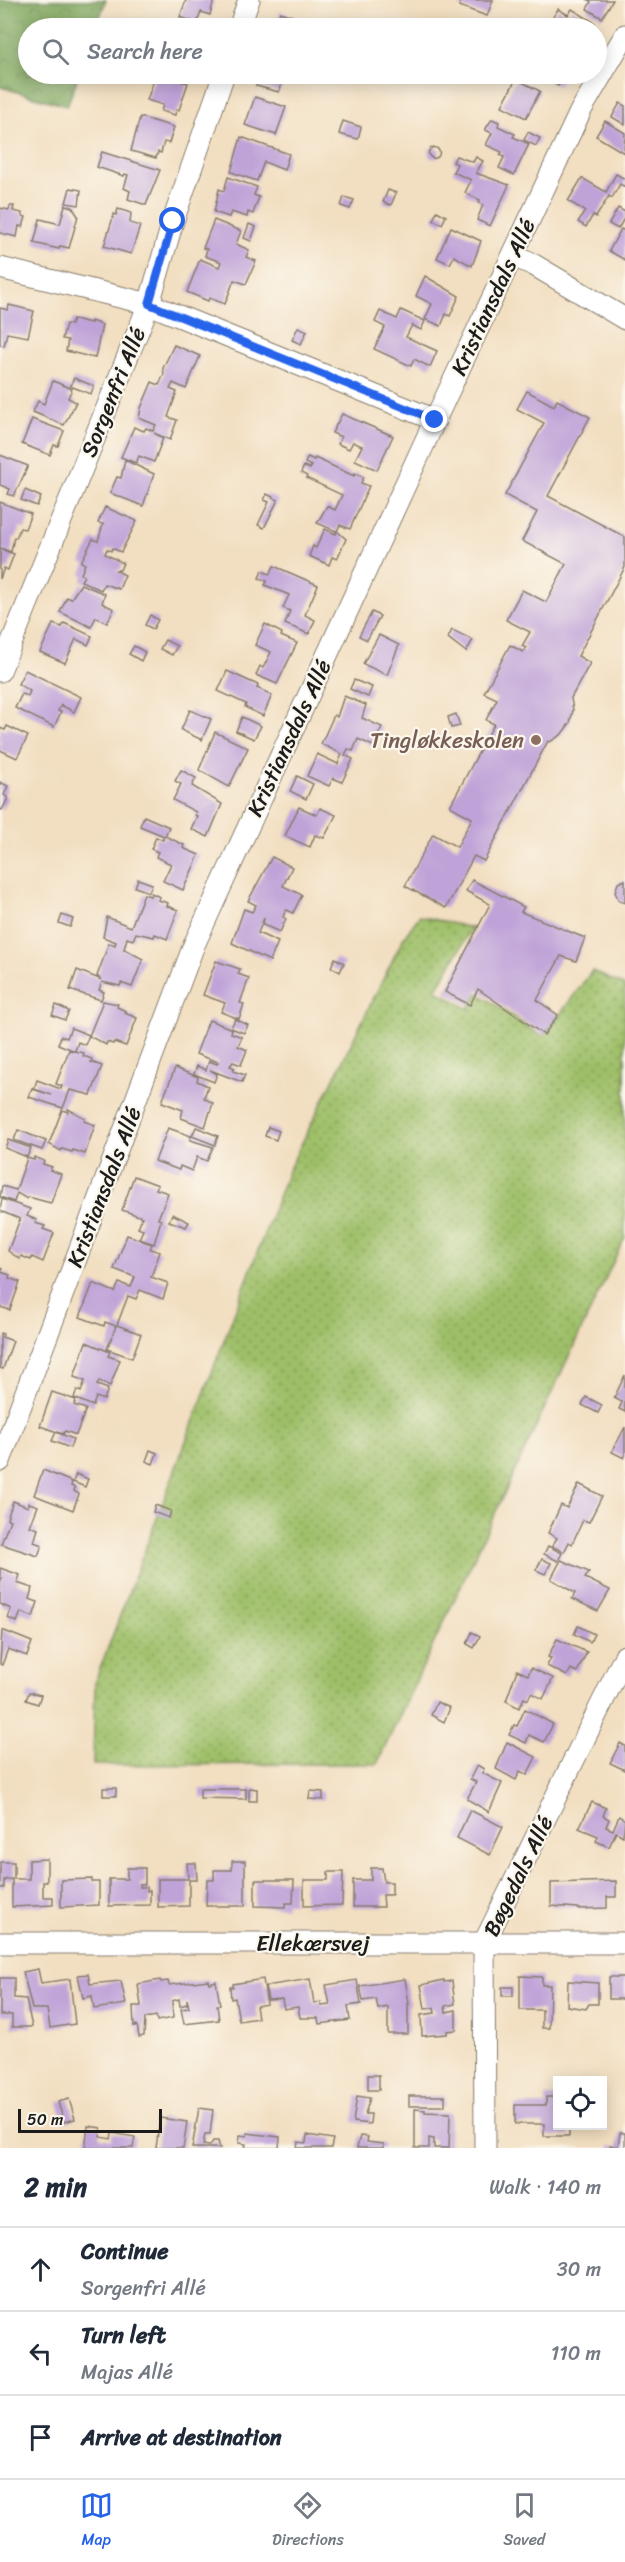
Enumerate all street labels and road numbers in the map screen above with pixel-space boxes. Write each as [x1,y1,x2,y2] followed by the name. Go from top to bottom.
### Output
[439,212,547,382] street label: Kristiansdals Allé
[69,321,157,463] street label: Sorgenfri Allé
[235,653,343,823] street label: Kristiansdals Allé
[55,1101,153,1273] street label: Kristiansdals Allé
[472,1809,564,1943] street label: Bøgedals Allé
[256,1924,371,1963] street label: Ellekærsvej

